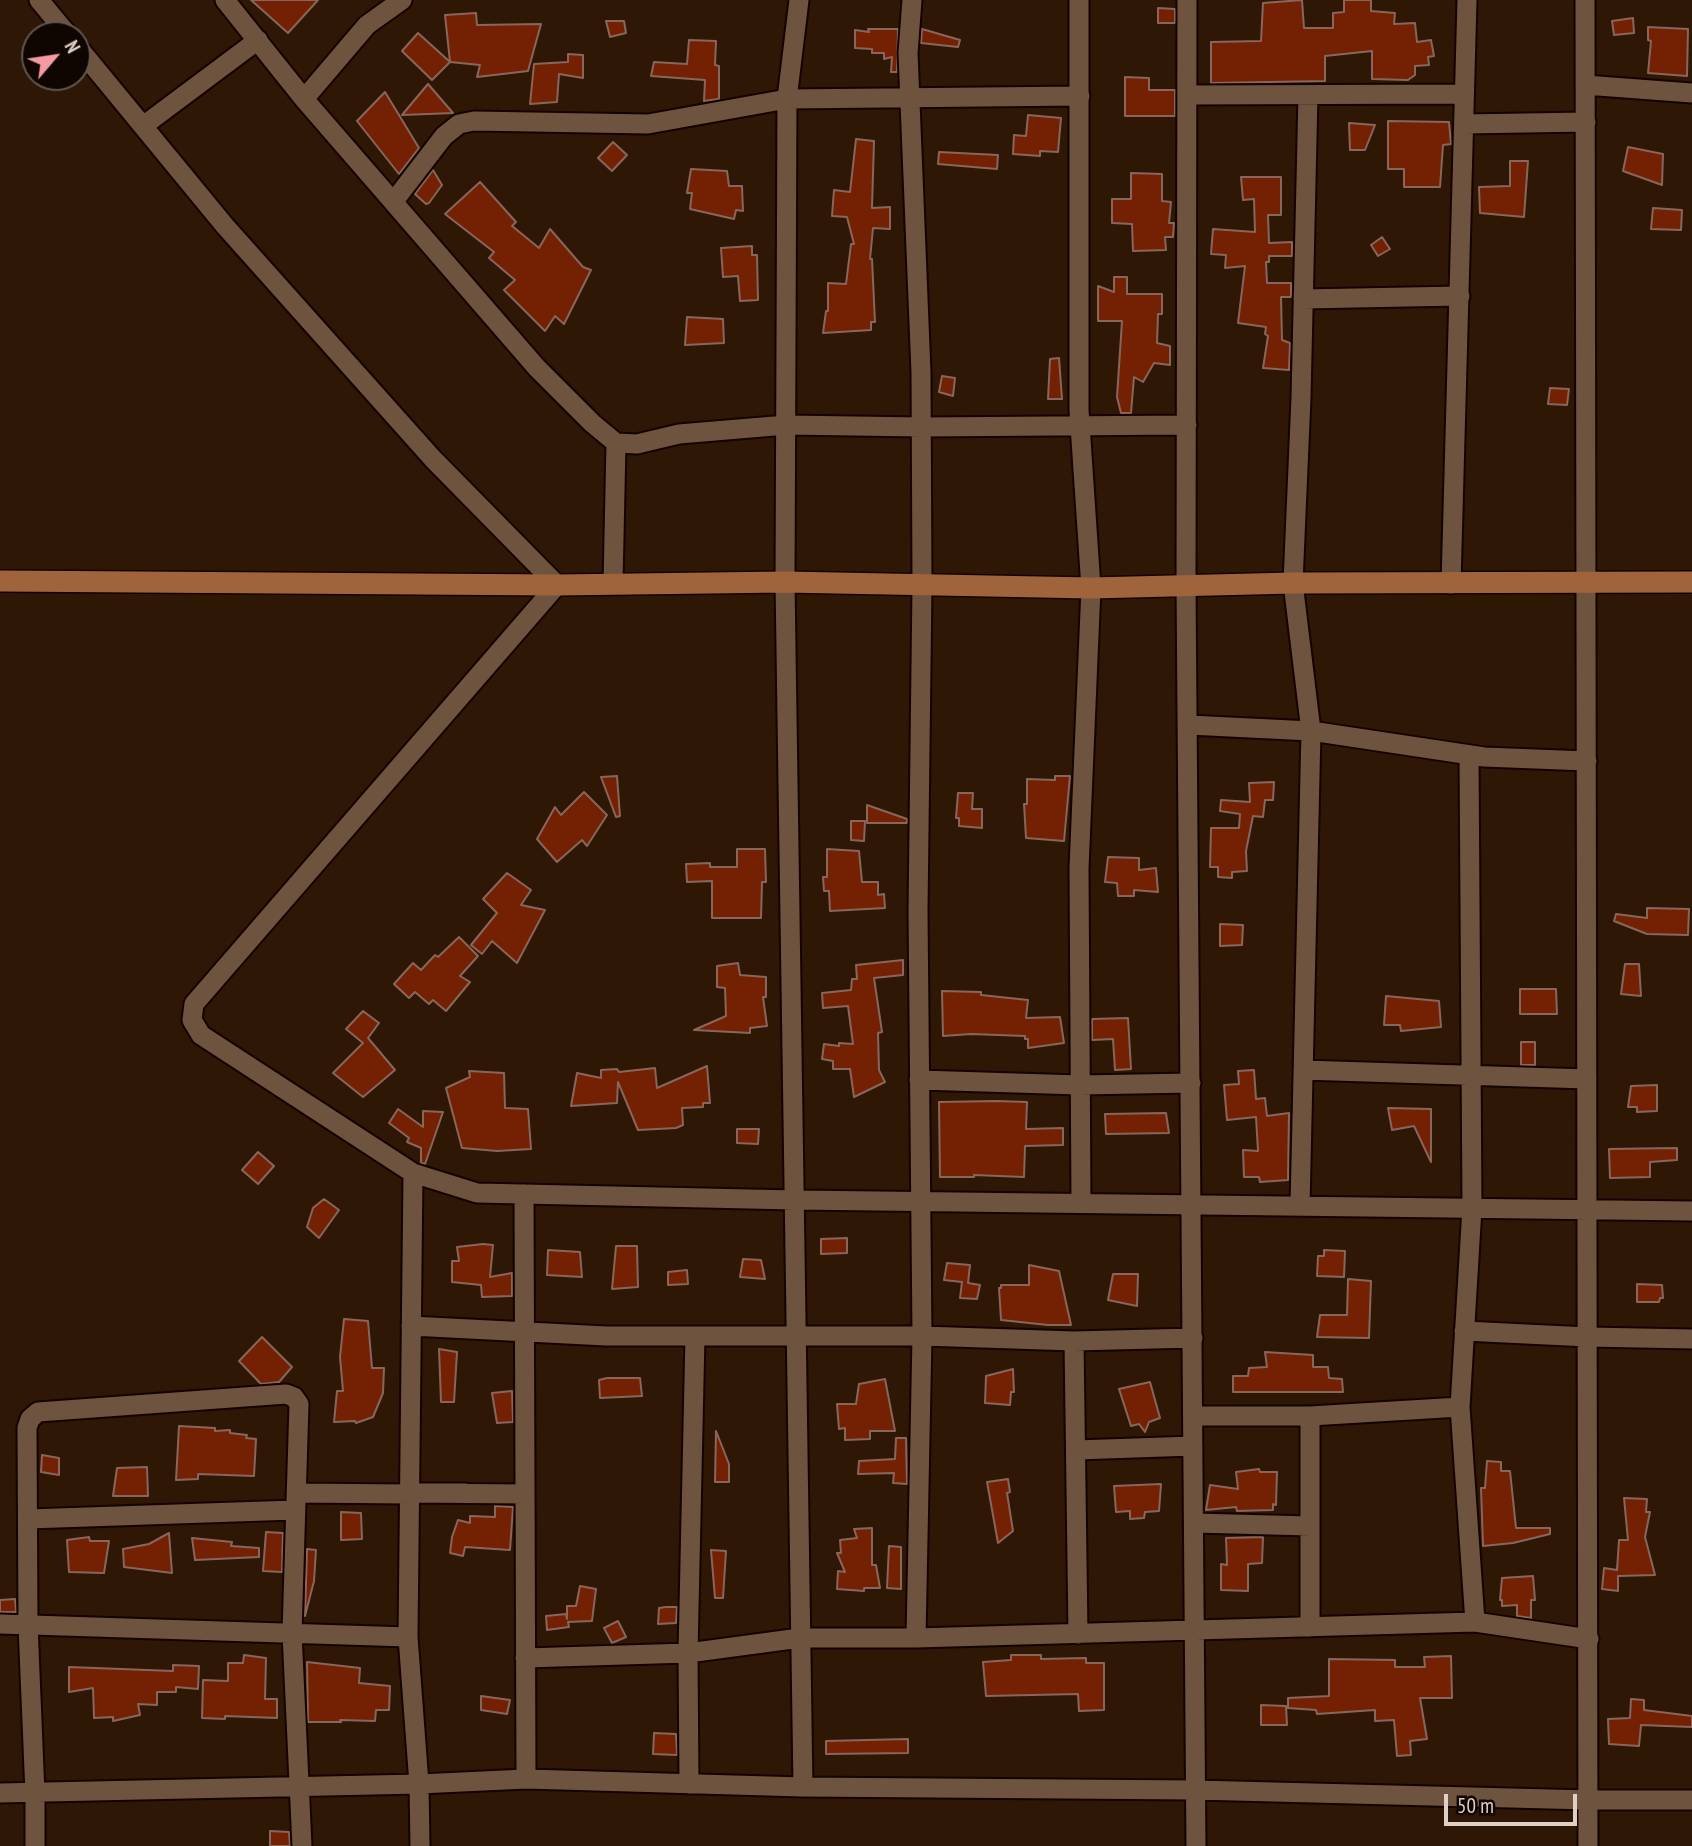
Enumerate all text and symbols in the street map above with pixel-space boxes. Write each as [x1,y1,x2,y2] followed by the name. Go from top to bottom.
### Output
[21,21,91,91] north arrow
[60,36,86,57] text: N
[1447,1780,1580,1824] scale bar
[1457,1792,1494,1819] text: 50 m

